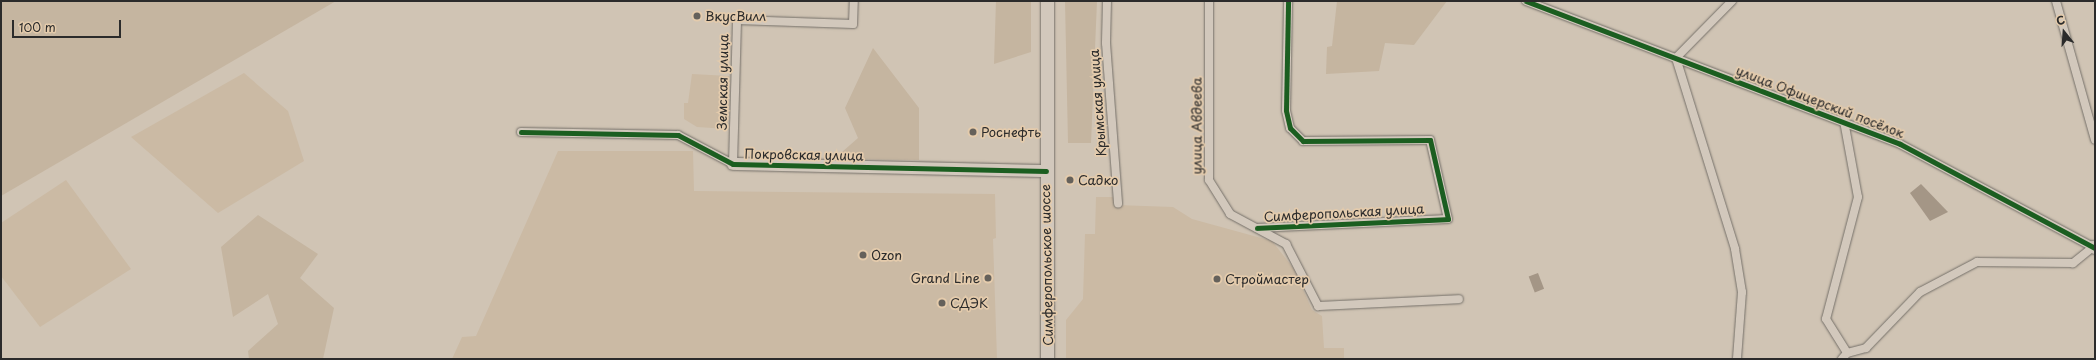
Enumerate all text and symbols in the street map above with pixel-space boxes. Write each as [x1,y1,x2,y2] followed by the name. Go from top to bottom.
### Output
[705,8,766,24] place label: ВкусВилл
[692,11,702,21] marker: ВкусВилл
[2054,11,2067,29] text: С
[14,12,123,38] scale bar
[2044,12,2084,52] north arrow
[19,18,56,36] text: 100 m
[714,34,732,130] street label: Земская улица
[1086,49,1110,157] street label: Крымская улица
[1733,63,1907,141] street label: улица Офицерский посёлок
[1189,77,1205,175] street label: улица Авдеева
[981,124,1041,140] place label: Роснефть
[968,127,978,137] marker: Роснефть
[744,146,864,164] street label: Покровская улица
[1078,172,1118,188] place label: Садко
[1065,175,1075,185] marker: Садко
[1038,184,1056,346] street label: Симферопольское шоссе
[1263,201,1425,225] street label: Симферопольская улица
[871,247,902,263] place label: Ozon
[858,250,868,260] marker: Ozon
[910,270,980,286] place label: Grand Line
[1225,271,1309,287] place label: Строймастер
[983,273,993,283] marker: Grand Line
[1212,274,1222,284] marker: Строймастер
[950,295,988,311] place label: СДЭК
[937,298,947,308] marker: СДЭК

